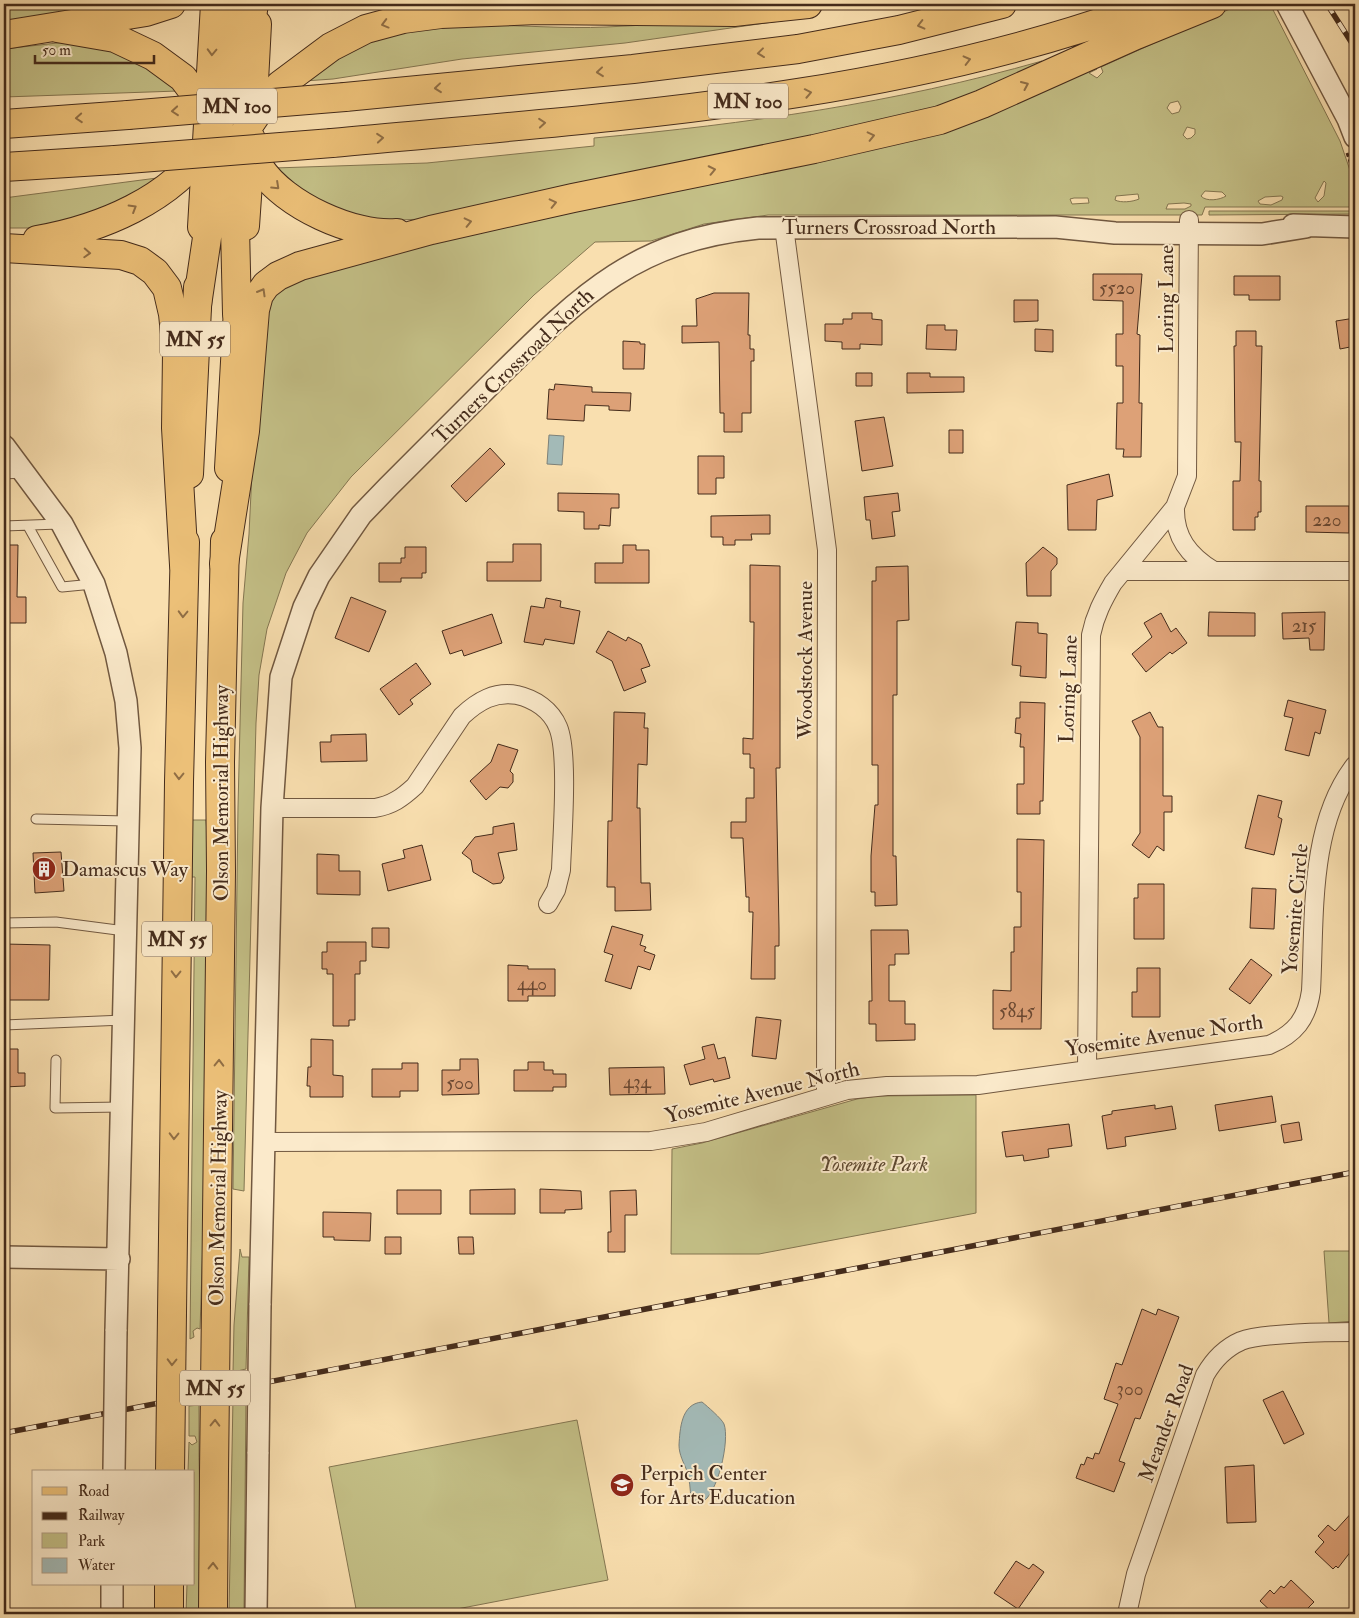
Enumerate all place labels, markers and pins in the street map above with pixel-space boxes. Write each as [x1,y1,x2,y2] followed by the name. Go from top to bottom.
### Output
[31,856,57,882] building icon: Damascus Way
[62,856,189,883] place label: Damascus Way
[640,1460,795,1511] place label: Perpich Center for Arts Education
[609,1472,635,1498] school or university icon: Perpich Center for Arts Education

